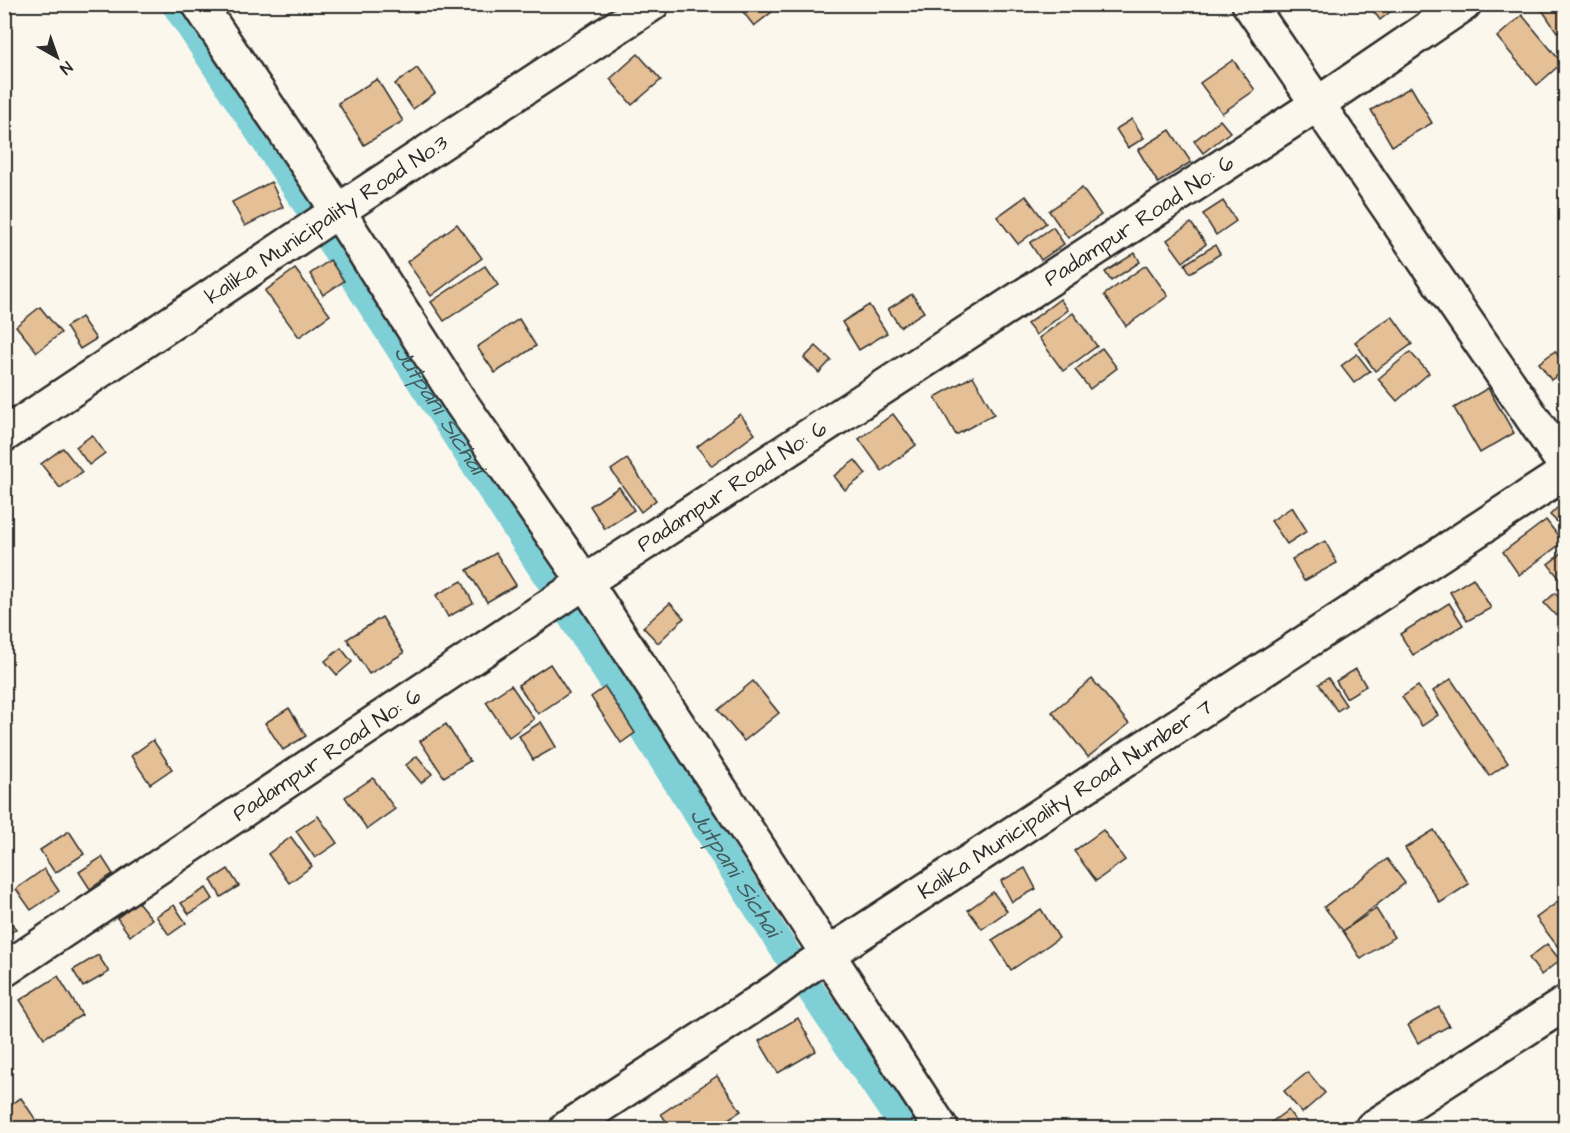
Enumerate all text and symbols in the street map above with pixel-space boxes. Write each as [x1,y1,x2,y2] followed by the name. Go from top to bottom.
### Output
[27,27,87,87] north arrow
[55,56,77,79] text: N
[199,127,454,311] street label: kalika Municipality Road No.3
[1038,147,1240,294] street label: Padampur Road No: 6
[385,339,495,484] water label: Jutpani Sichai
[631,413,833,560] street label: Padampur Road No: 6
[226,680,427,829] street label: Padampur Road No: 6
[912,691,1219,907] street label: Kalika Municipality Road Number 7
[681,801,791,947] water label: Jutpani Sichai

